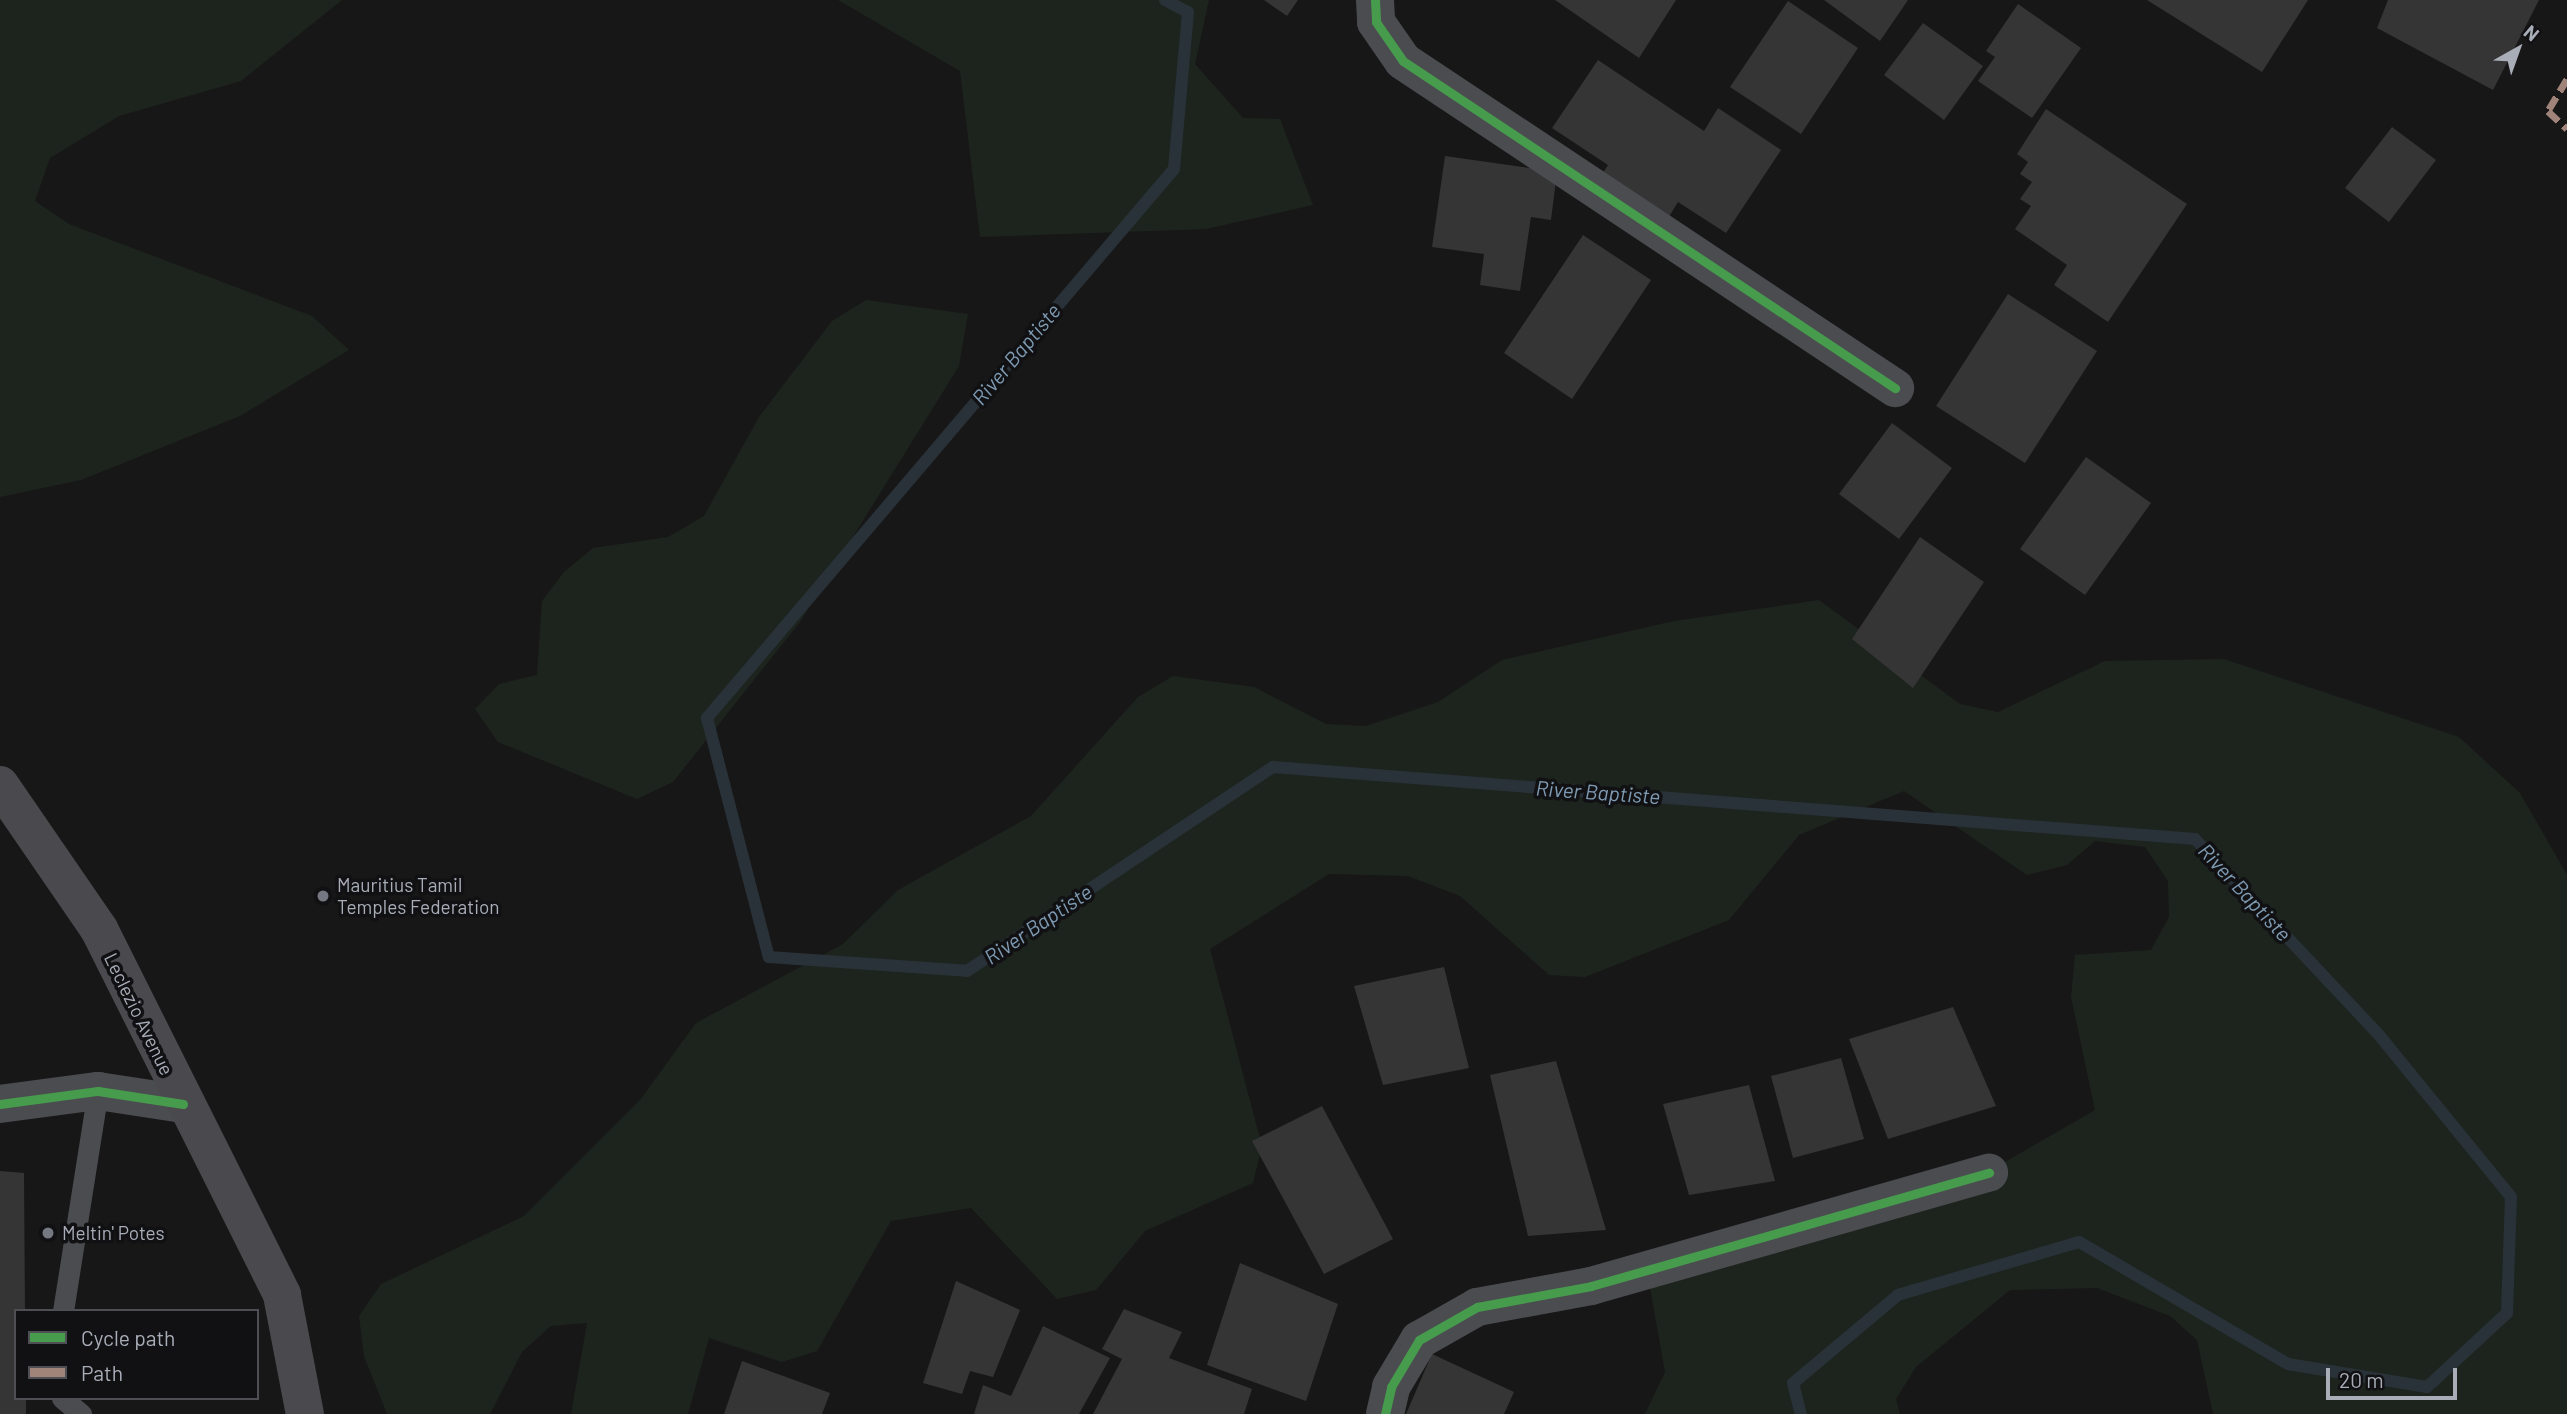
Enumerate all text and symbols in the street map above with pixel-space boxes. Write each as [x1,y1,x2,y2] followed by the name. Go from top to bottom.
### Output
[2483,14,2553,84] north arrow
[2520,20,2544,45] text: N
[966,298,1066,410] water label: River Baptiste
[1535,775,1661,809] water label: River Baptiste
[2193,838,2297,946] water label: River Baptiste
[337,874,500,918] place label: Mauritius Tamil Temples Federation
[979,879,1097,969] water label: River Baptiste
[315,888,331,904] marker: Mauritius Tamil Temples Federation
[100,949,178,1079] street label: Leclezio Avenue
[62,1222,165,1244] place label: Meltin' Potes
[40,1225,56,1241] marker: Meltin' Potes
[14,1309,259,1400] legend
[81,1325,175,1350] text: Cycle path
[2329,1354,2460,1398] scale bar
[81,1360,123,1385] text: Path
[2339,1367,2384,1392] text: 20 m

